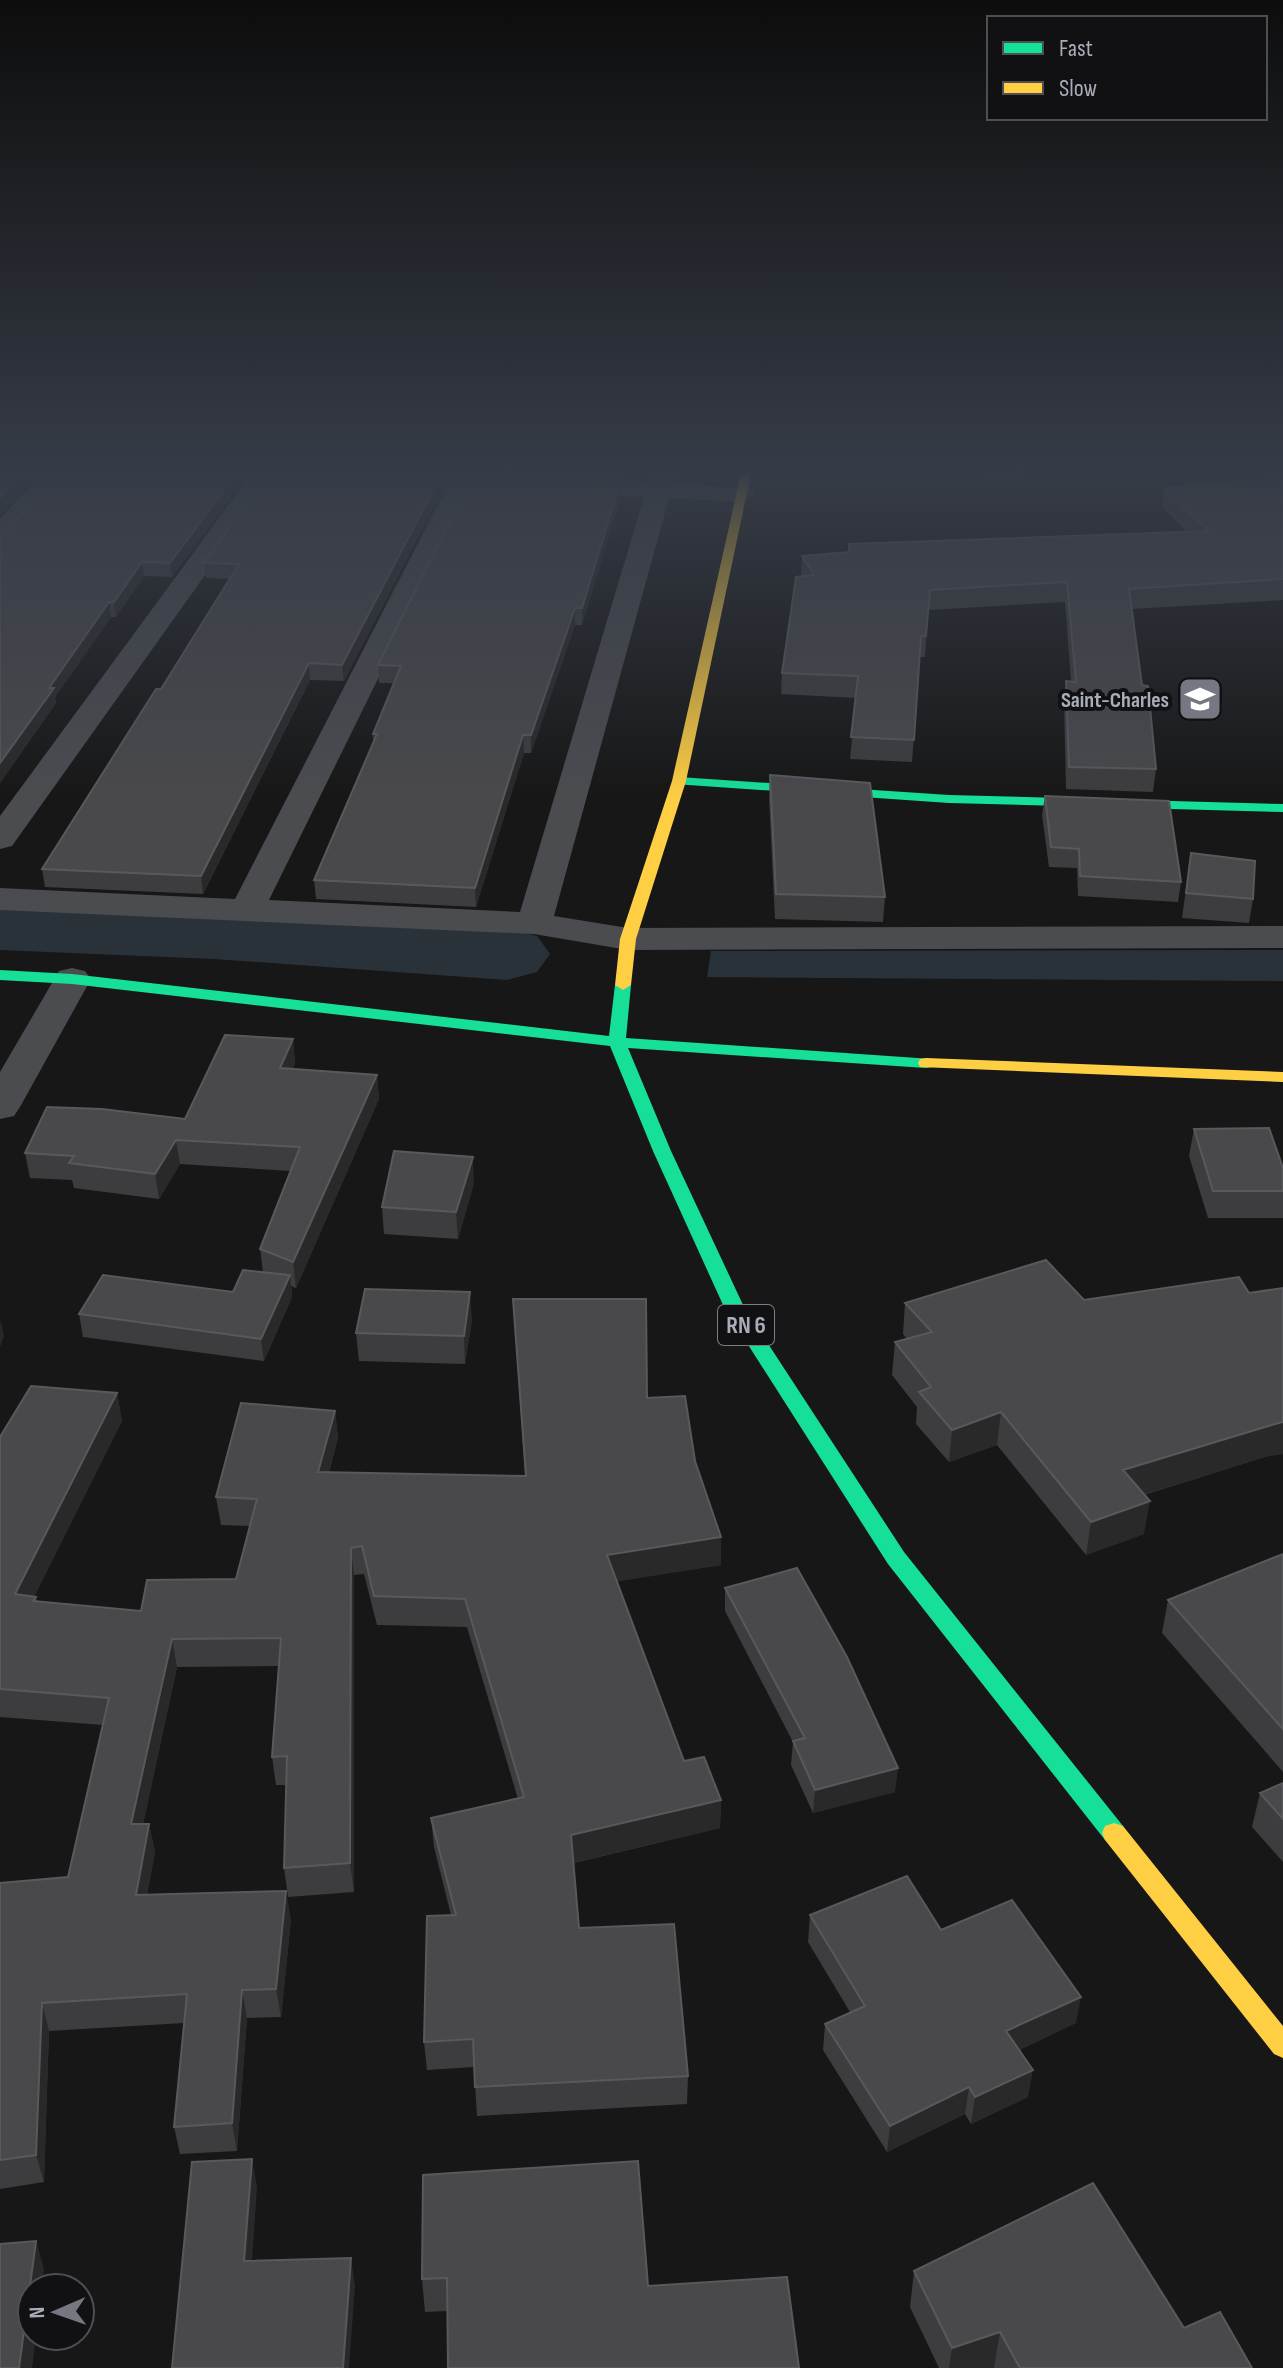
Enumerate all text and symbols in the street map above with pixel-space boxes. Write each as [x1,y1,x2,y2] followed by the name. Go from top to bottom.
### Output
[987,16,1267,120] legend
[1059,34,1093,63] text: Fast
[1059,74,1097,103] text: Slow
[1176,675,1224,723] school or university icon: Saint-Charles
[1061,687,1169,714] place label: Saint-Charles
[718,1305,774,1345] road number: RN 6
[16,2272,96,2352] north arrow
[24,2306,51,2319] text: N

